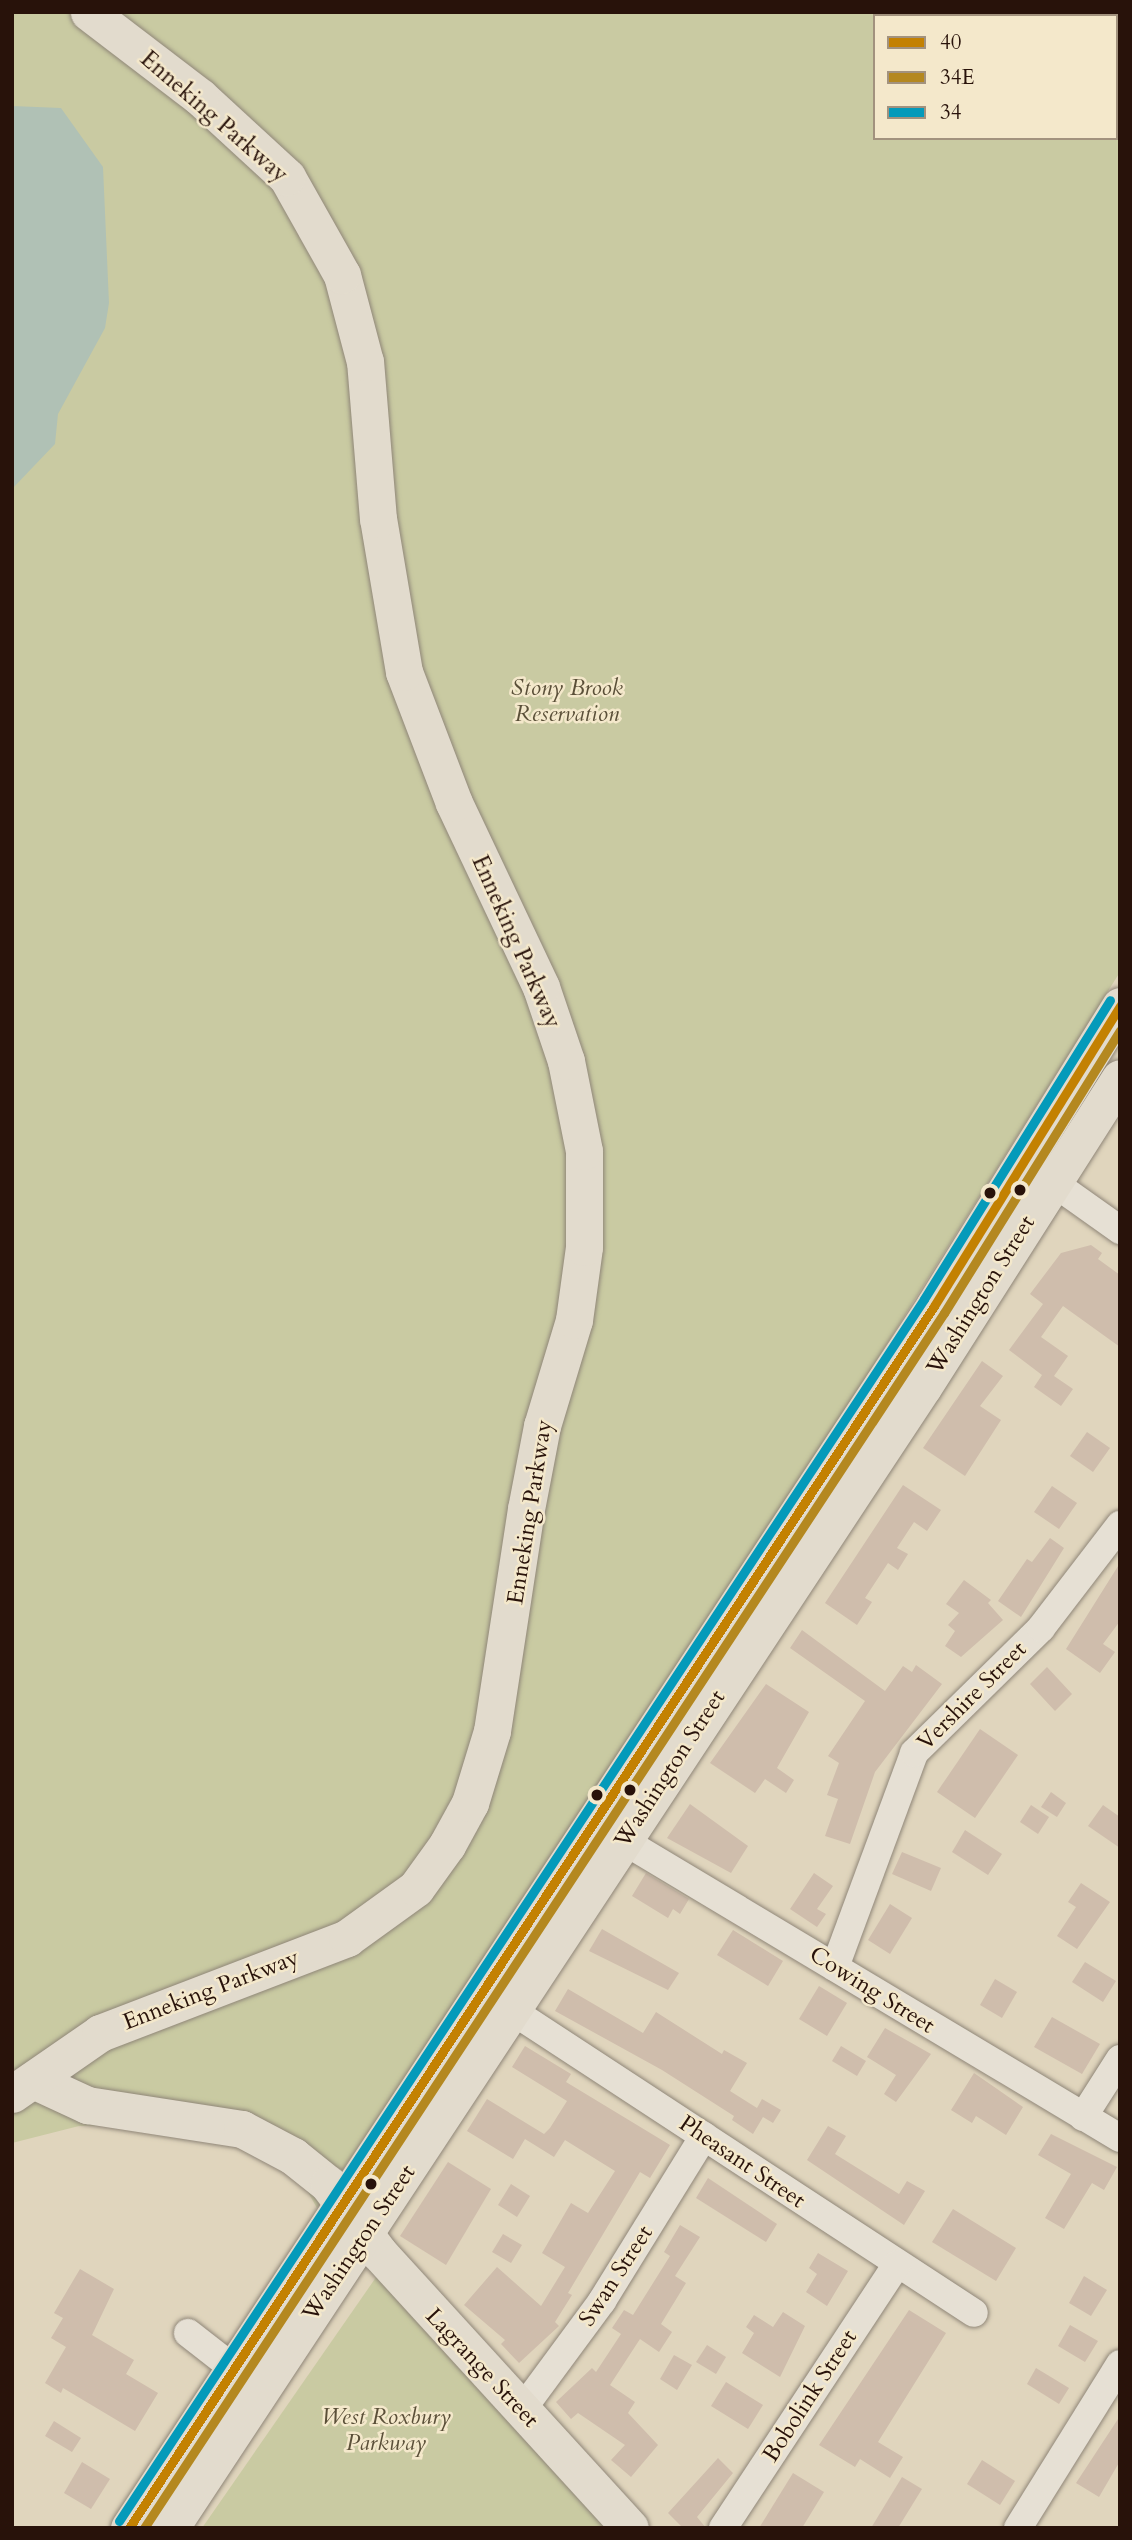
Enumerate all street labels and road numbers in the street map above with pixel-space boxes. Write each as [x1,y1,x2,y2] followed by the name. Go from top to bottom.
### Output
[135,45,293,189] street label: Enneking Parkway
[465,851,567,1033] street label: Enneking Parkway
[921,1210,1041,1380] street label: Washington Street
[502,1418,558,1606] street label: Enneking Parkway
[912,1636,1032,1756] street label: Vershire Street
[609,1685,731,1853] street label: Washington Street
[804,1941,940,2039] street label: Cowing Street
[119,1944,303,2036] street label: Enneking Parkway
[674,2110,810,2214] street label: Pheasant Street
[297,2160,421,2326] street label: Washington Street
[573,2220,659,2332] street label: Swan Street
[420,2303,544,2433] street label: Lagrange Street
[757,2325,863,2467] street label: Bobolink Street

